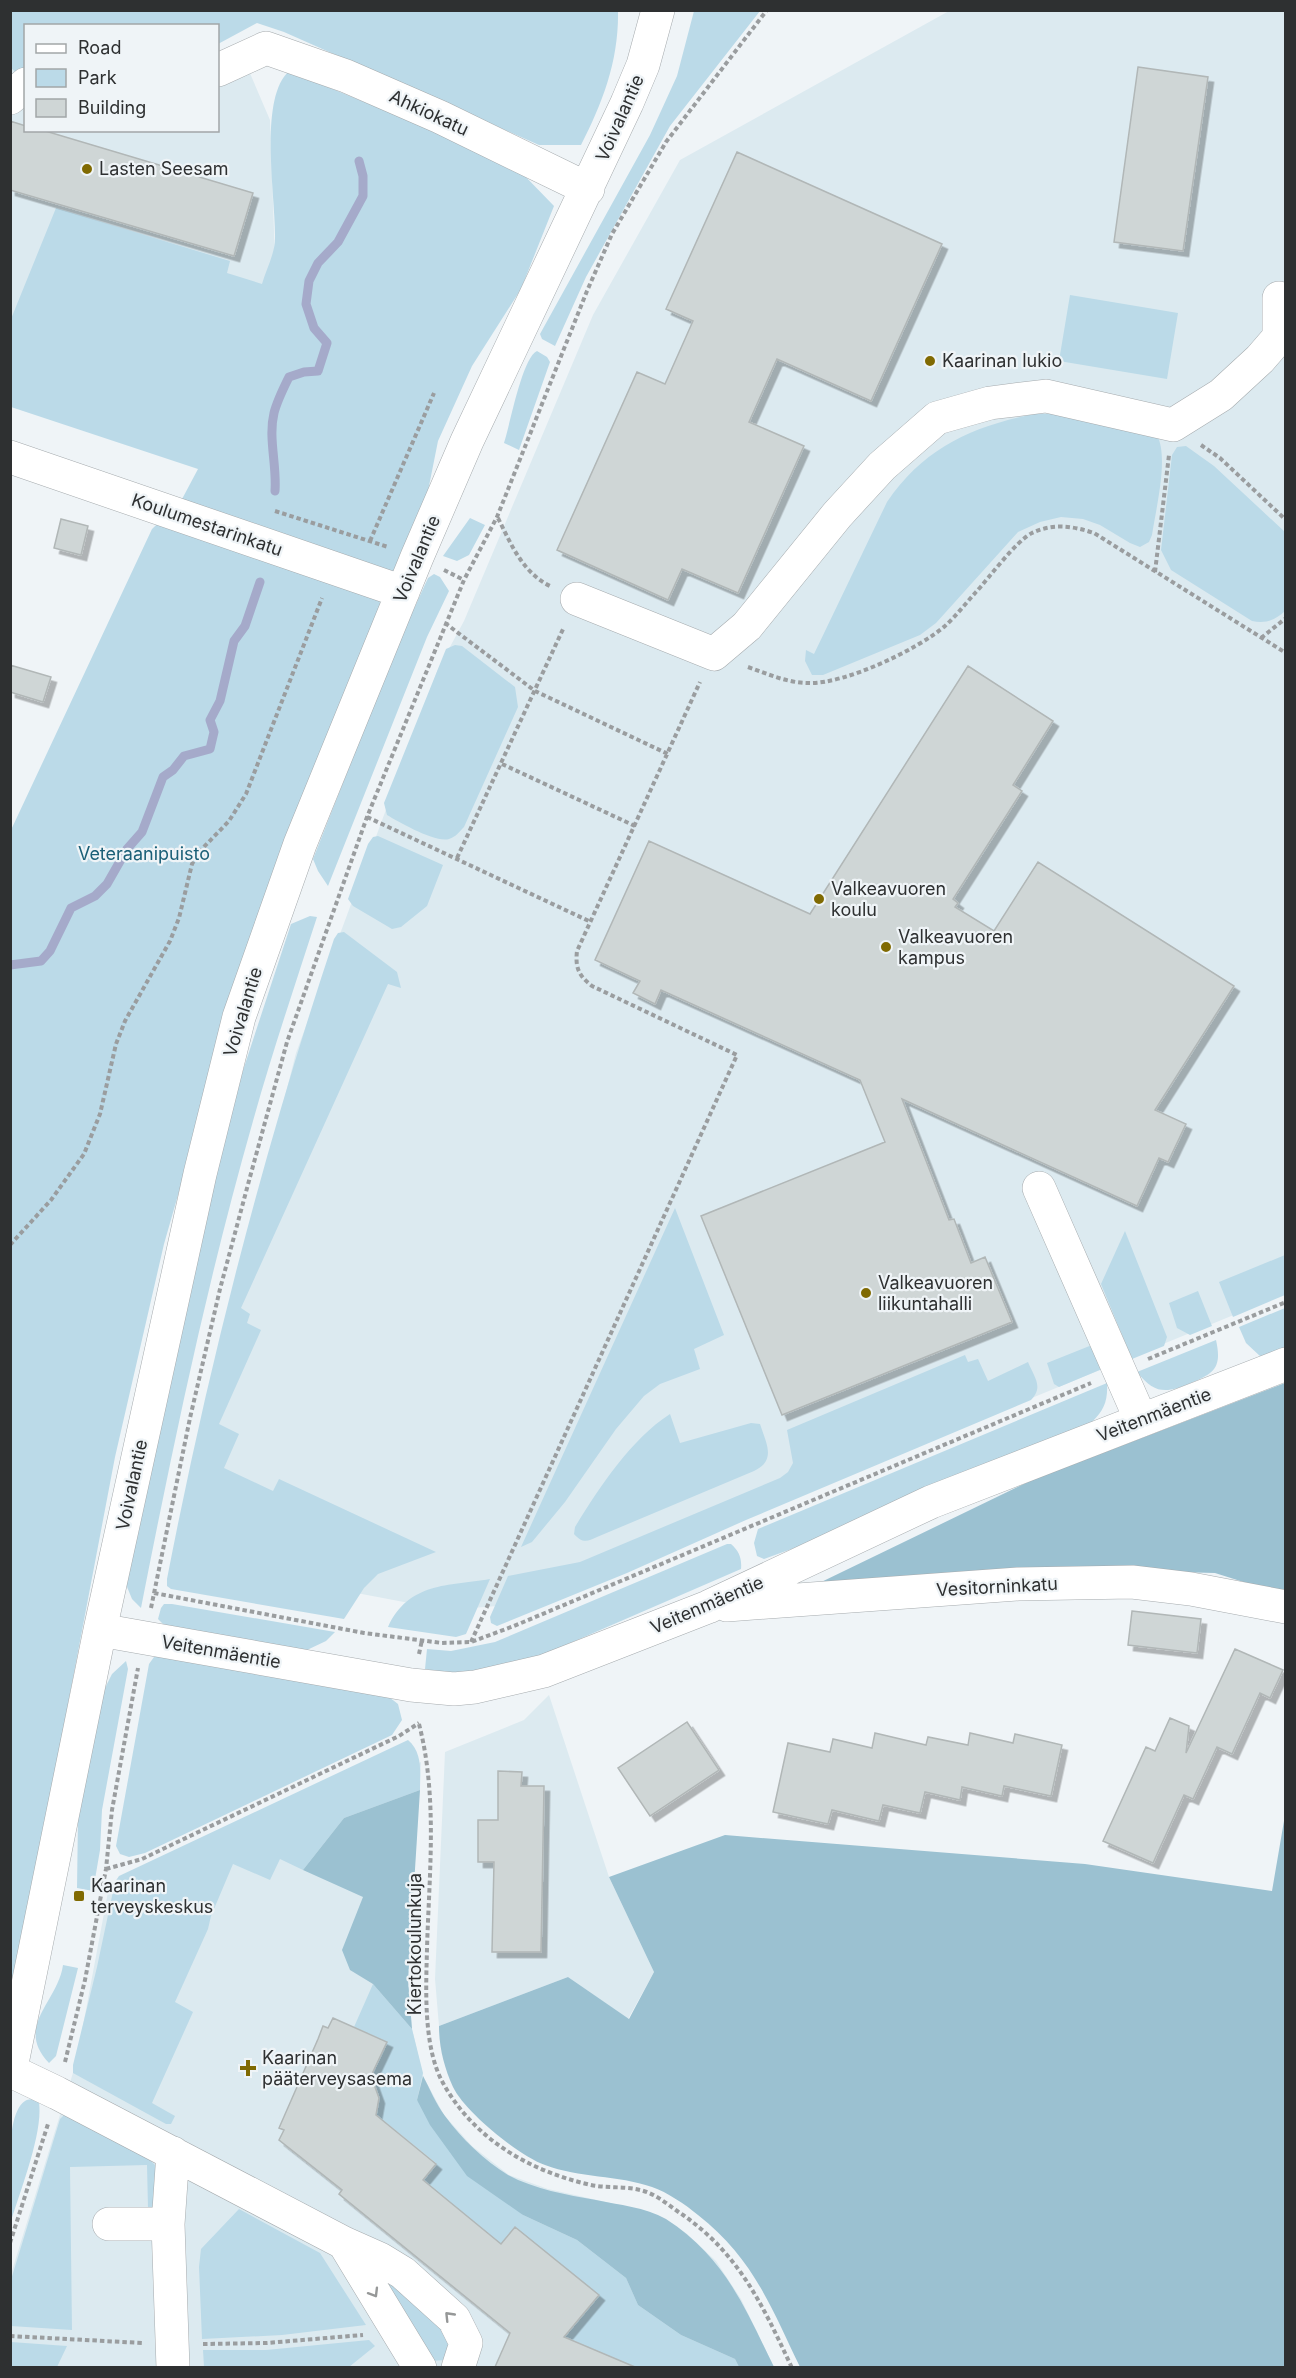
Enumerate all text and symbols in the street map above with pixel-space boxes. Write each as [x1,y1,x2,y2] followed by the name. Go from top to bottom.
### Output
[24,24,219,132] legend
[78,37,121,58] text: Road
[78,67,117,88] text: Park
[591,71,648,164] street label: Voivalantie
[386,85,472,140] street label: Ahkiokatu
[78,97,146,118] text: Building
[99,158,229,179] place label: Lasten Seesam
[80,162,94,176] marker: Lasten Seesam
[942,350,1062,371] place label: Kaarinan lukio
[923,354,937,368] marker: Kaarinan lukio
[129,489,285,560] street label: Koulumestarinkatu
[389,512,444,606] street label: Voivalantie
[78,843,210,864] park label: Veteraanipuisto
[831,878,946,920] place label: Valkeavuoren koulu
[812,892,826,906] marker: Valkeavuoren koulu
[898,926,1013,968] place label: Valkeavuoren kampus
[879,940,893,954] marker: Valkeavuoren kampus
[219,964,266,1059] street label: Voivalantie
[878,1272,993,1314] place label: Valkeavuoren liikuntahalli
[859,1286,873,1300] marker: Valkeavuoren liikuntahalli
[1094,1383,1214,1446] street label: Veitenmäentie
[112,1437,151,1532] street label: Voivalantie
[647,1571,767,1638] street label: Veitenmäentie
[936,1573,1058,1600] street label: Vesitorninkatu
[160,1631,282,1672] street label: Veitenmäentie
[404,1873,425,2015] street label: Kiertokoulunkuja
[91,1875,213,1917] place label: Kaarinan terveyskeskus
[72,1889,86,1903] marker: Kaarinan terveyskeskus
[262,2047,412,2089] place label: Kaarinan pääterveysasema
[239,2059,257,2077] marker: Kaarinan pääterveysasema
[367,2287,379,2297] one-way arrow
[446,2312,457,2323] one-way arrow

